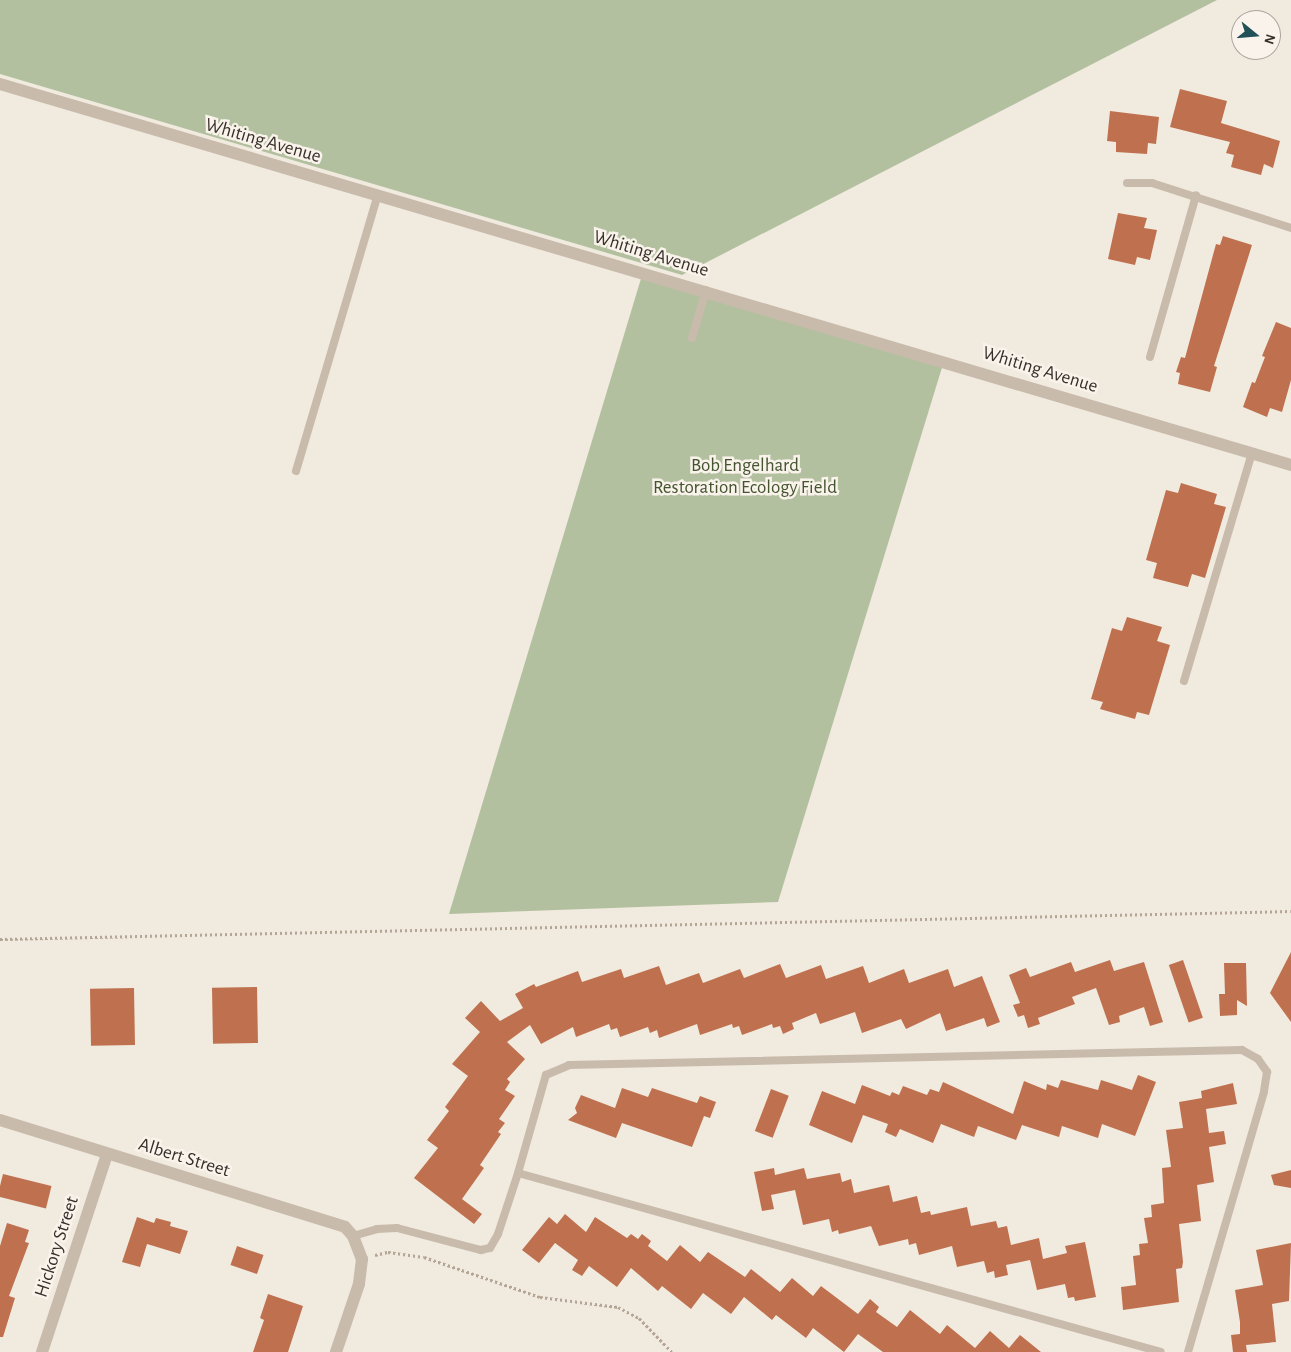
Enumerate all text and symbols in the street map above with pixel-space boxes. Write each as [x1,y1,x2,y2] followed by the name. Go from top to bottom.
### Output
[1231,10,1281,60] north arrow
[1261,32,1278,46] text: N
[202,114,324,168] street label: Whiting Avenue
[591,226,711,282] street label: Whiting Avenue
[980,342,1100,398] street label: Whiting Avenue
[653,455,837,499] park label: Bob Engelhard Restoration Ecology Field
[136,1133,232,1183] street label: Albert Street
[30,1194,84,1300] street label: Hickory Street

